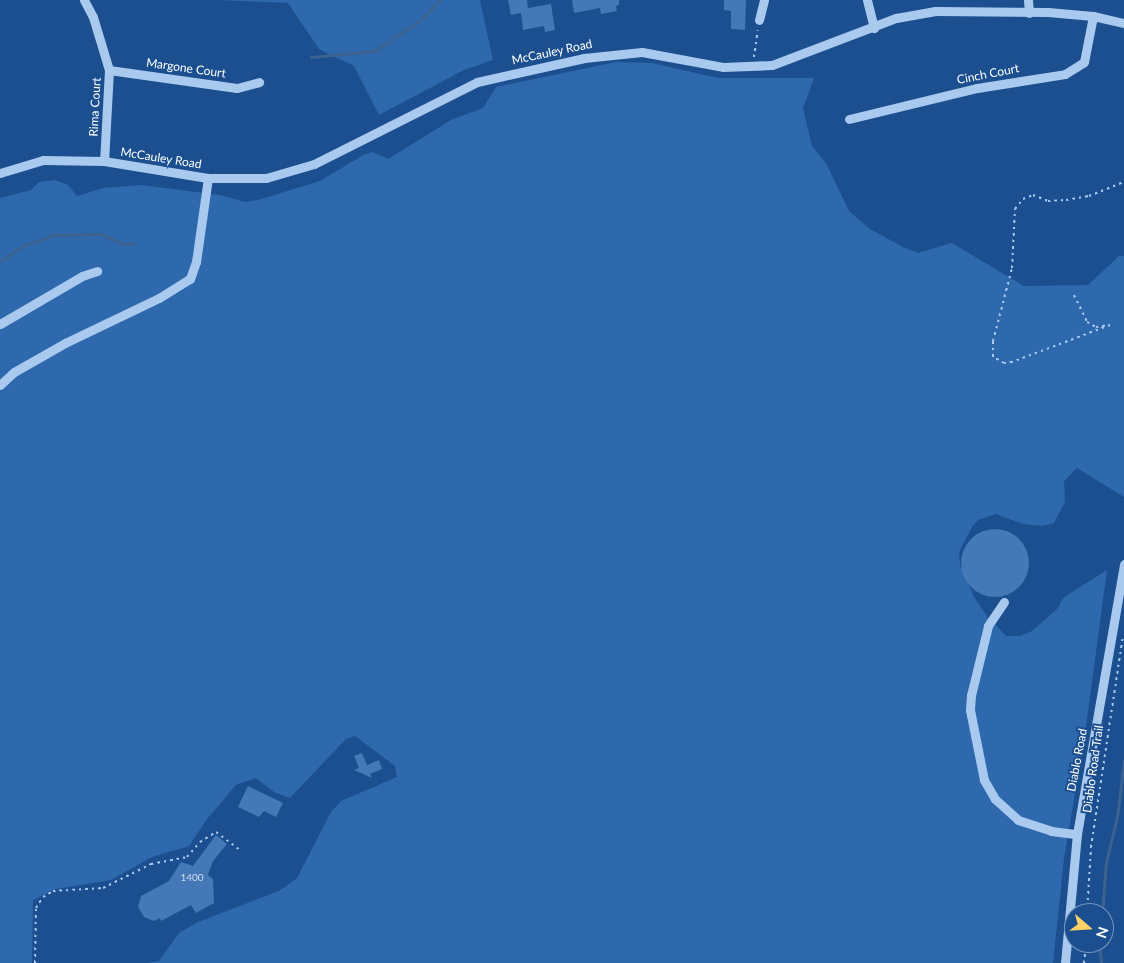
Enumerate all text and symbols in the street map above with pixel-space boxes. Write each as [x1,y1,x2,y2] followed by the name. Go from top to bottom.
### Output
[510,36,594,68] street label: McCauley Road
[145,55,227,81] street label: Margone Court
[956,61,1020,87] street label: Cinch Court
[86,77,104,137] street label: Rima Court
[119,144,203,172] street label: McCauley Road
[1080,724,1106,814] street label: Diablo Road Trail
[1064,727,1090,793] street label: Diablo Road
[180,872,204,884] house number: 1400
[1064,903,1114,953] north arrow
[1093,925,1113,941] text: N

